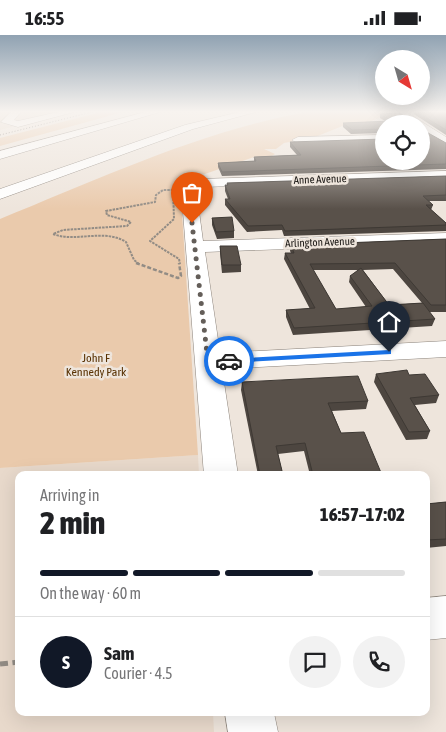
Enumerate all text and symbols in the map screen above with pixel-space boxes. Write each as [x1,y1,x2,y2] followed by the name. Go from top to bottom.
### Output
[25,7,64,29] text: 16:55
[375,50,430,105] north arrow
[375,50,430,170] map controls
[375,115,430,170] button: locate
[171,172,213,223] pin
[293,172,347,186] street label: Anne Avenue
[178,179,206,207] icon: bag
[285,235,355,249] street label: Arlington Avenue
[368,301,410,352] pin
[375,308,403,336] icon: home
[204,336,254,386] courier
[215,347,243,375] icon: car
[66,351,127,379] park label: John F Kennedy Park
[40,486,100,504] text: Arriving in
[320,503,405,525] text: 16:57–17:02
[40,504,105,541] text: 2 min
[40,584,141,602] text: On the way · 60 m
[289,636,341,688] button: chat
[353,636,405,688] button: phone
[104,642,135,664] text: Sam
[62,651,70,673] text: S
[104,664,173,682] text: Courier · 4.5

